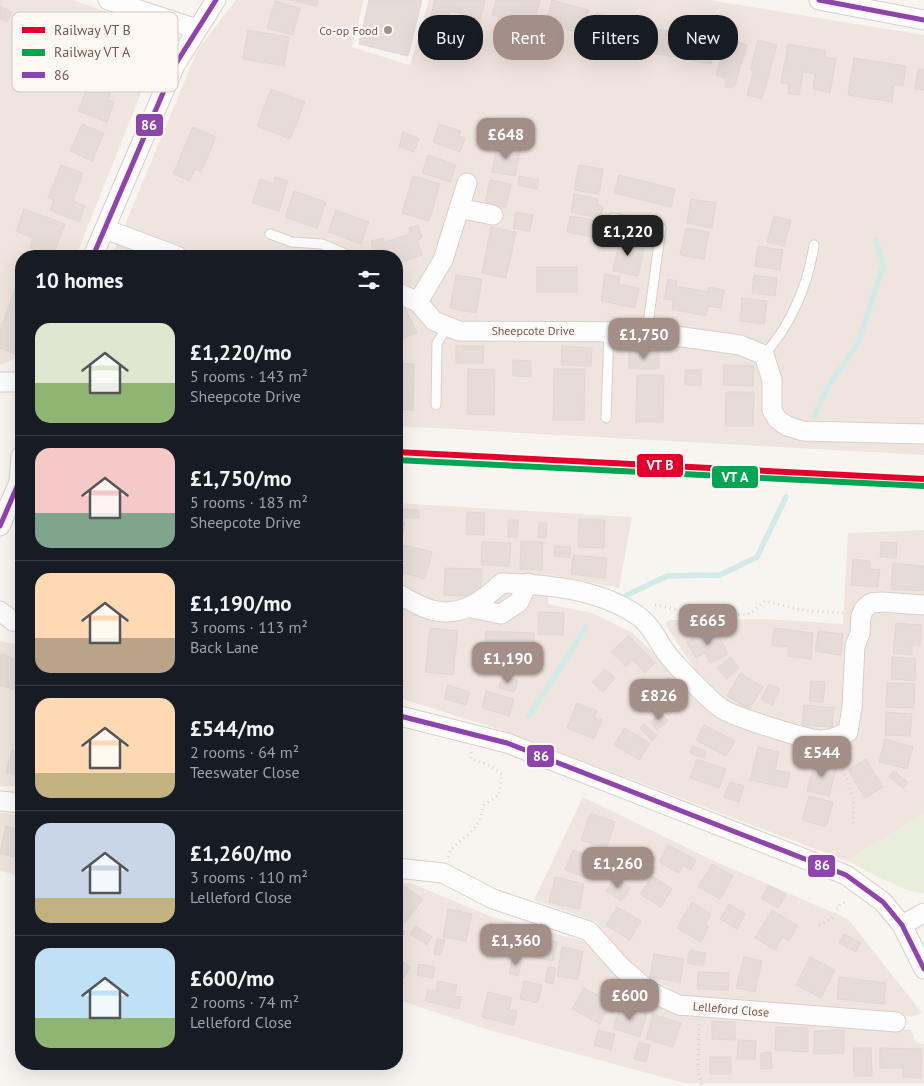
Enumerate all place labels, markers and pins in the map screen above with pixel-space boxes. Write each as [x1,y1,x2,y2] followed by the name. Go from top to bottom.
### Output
[319,23,378,38] place label: Co-op Food
[382,24,394,36] marker: Co-op Food
[476,118,536,160] pin: £648
[587,214,669,257] pin: £1,220
[603,318,685,360] pin: £1,750
[678,604,738,646] pin: £665
[467,642,549,684] pin: £1,190
[629,678,689,721] pin: £826
[792,736,852,778] pin: £544
[577,846,659,889] pin: £1,260
[475,924,557,966] pin: £1,360
[600,978,660,1021] pin: £600

